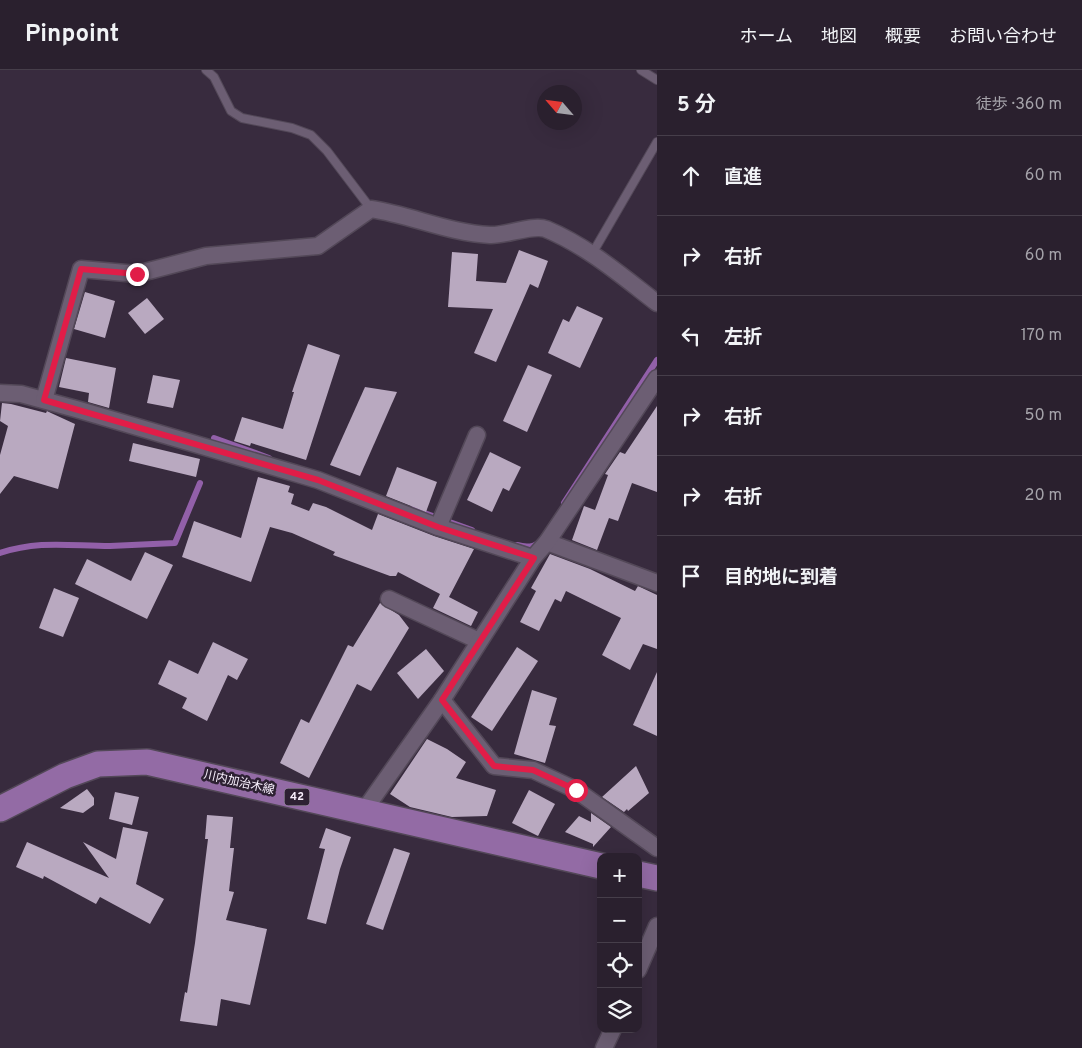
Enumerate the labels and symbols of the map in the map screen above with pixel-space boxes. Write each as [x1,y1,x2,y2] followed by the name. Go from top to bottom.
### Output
[537,85,582,130] north arrow
[126,263,149,286] route end
[202,767,276,799] street label: 川内加治木線
[565,779,588,802] route start
[284,789,310,806] road number: 42

